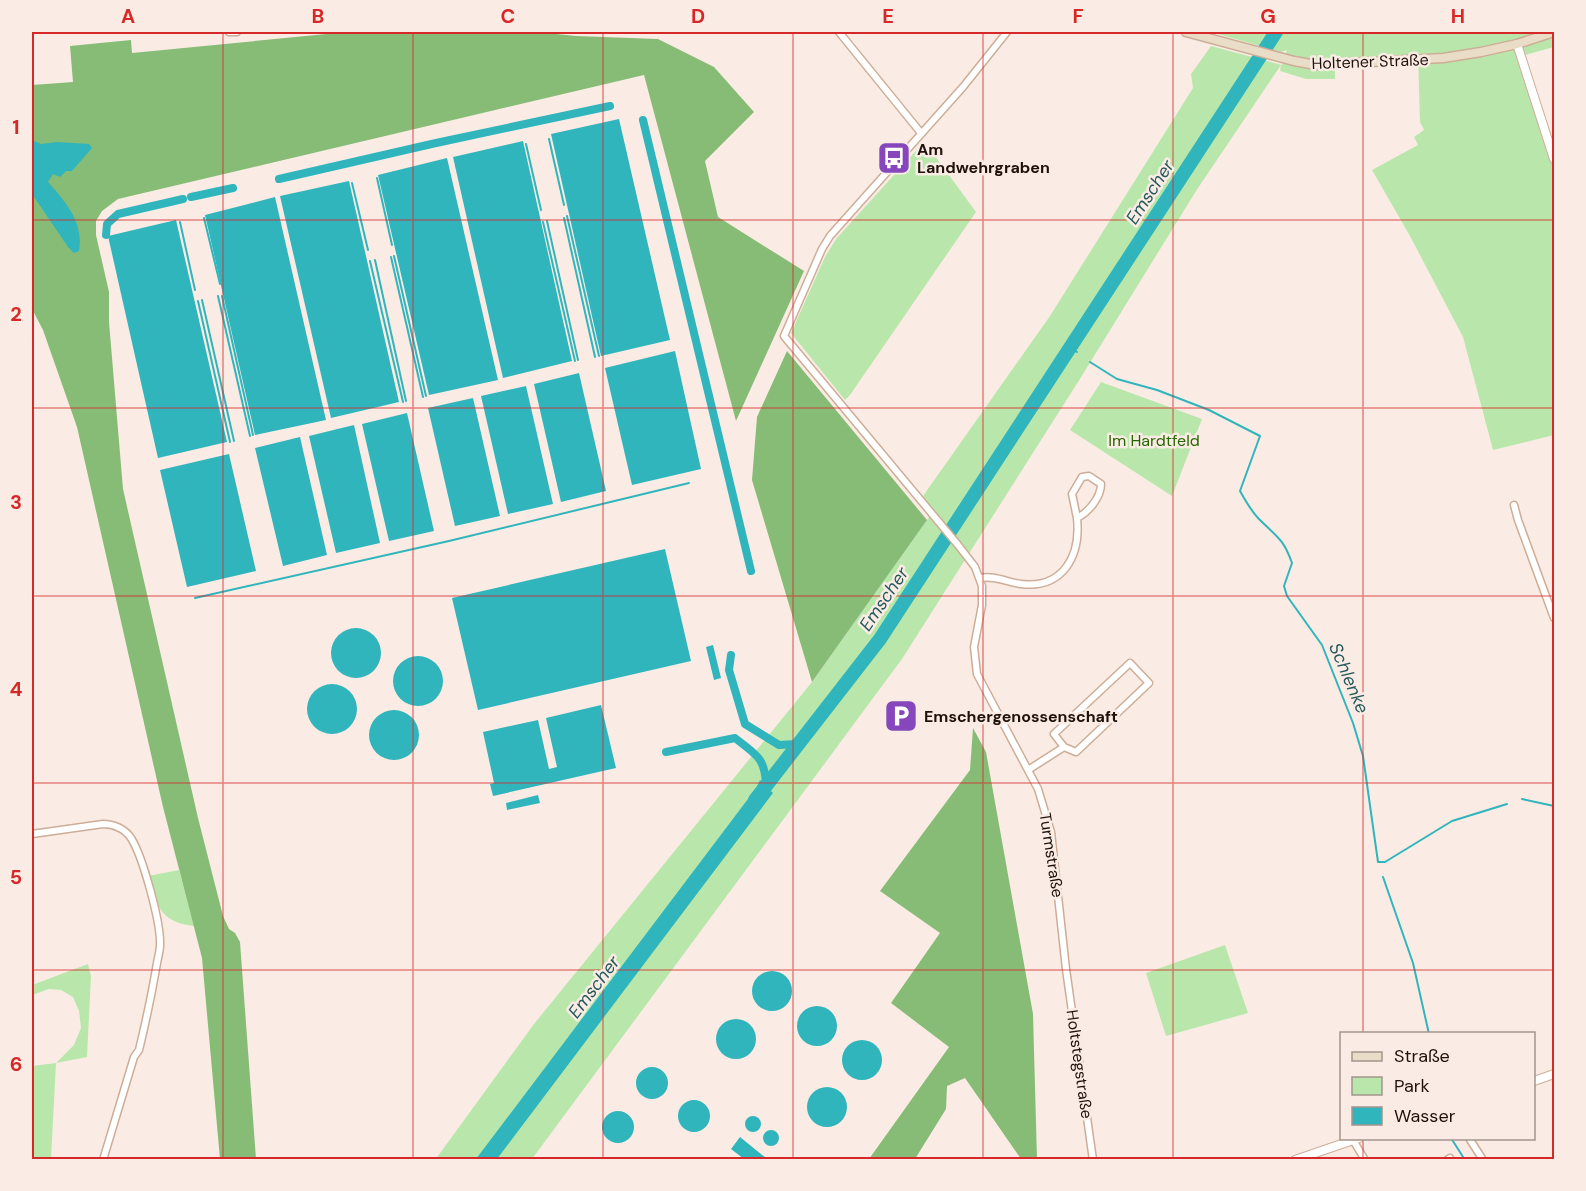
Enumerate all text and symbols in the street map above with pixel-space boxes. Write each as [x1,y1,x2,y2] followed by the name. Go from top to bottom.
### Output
[121,3,135,29] text: A
[312,3,324,29] text: B
[501,3,515,29] text: C
[691,3,705,29] text: D
[882,3,894,29] text: E
[1072,3,1084,29] text: F
[1260,3,1276,29] text: G
[1451,3,1465,29] text: H
[1311,49,1429,74] street label: Holtener Straße
[12,114,20,140] text: 1
[917,139,1050,178] place label: Am Landwehrgraben
[876,140,912,176] bus stop icon: Am Landwehrgraben
[1120,154,1180,229] water label: Emscher
[10,301,22,327] text: 2
[1108,430,1200,451] park label: Im Hardtfeld
[10,489,22,515] text: 3
[854,561,915,636] water label: Emscher
[1323,639,1375,717] water label: Schlenke
[10,676,23,702] text: 4
[883,698,919,734] parking icon: Emschergenossenschaft
[924,706,1118,727] place label: Emschergenossenschaft
[1034,811,1069,899] street label: Turmstraße
[10,864,22,890] text: 5
[563,950,626,1023] water label: Emscher
[1061,1008,1098,1120] street label: Holtstegstraße
[1340,1032,1535,1140] legend
[1394,1044,1450,1068] text: Straße
[10,1051,22,1077] text: 6
[1394,1074,1430,1098] text: Park
[1394,1104,1456,1128] text: Wasser

